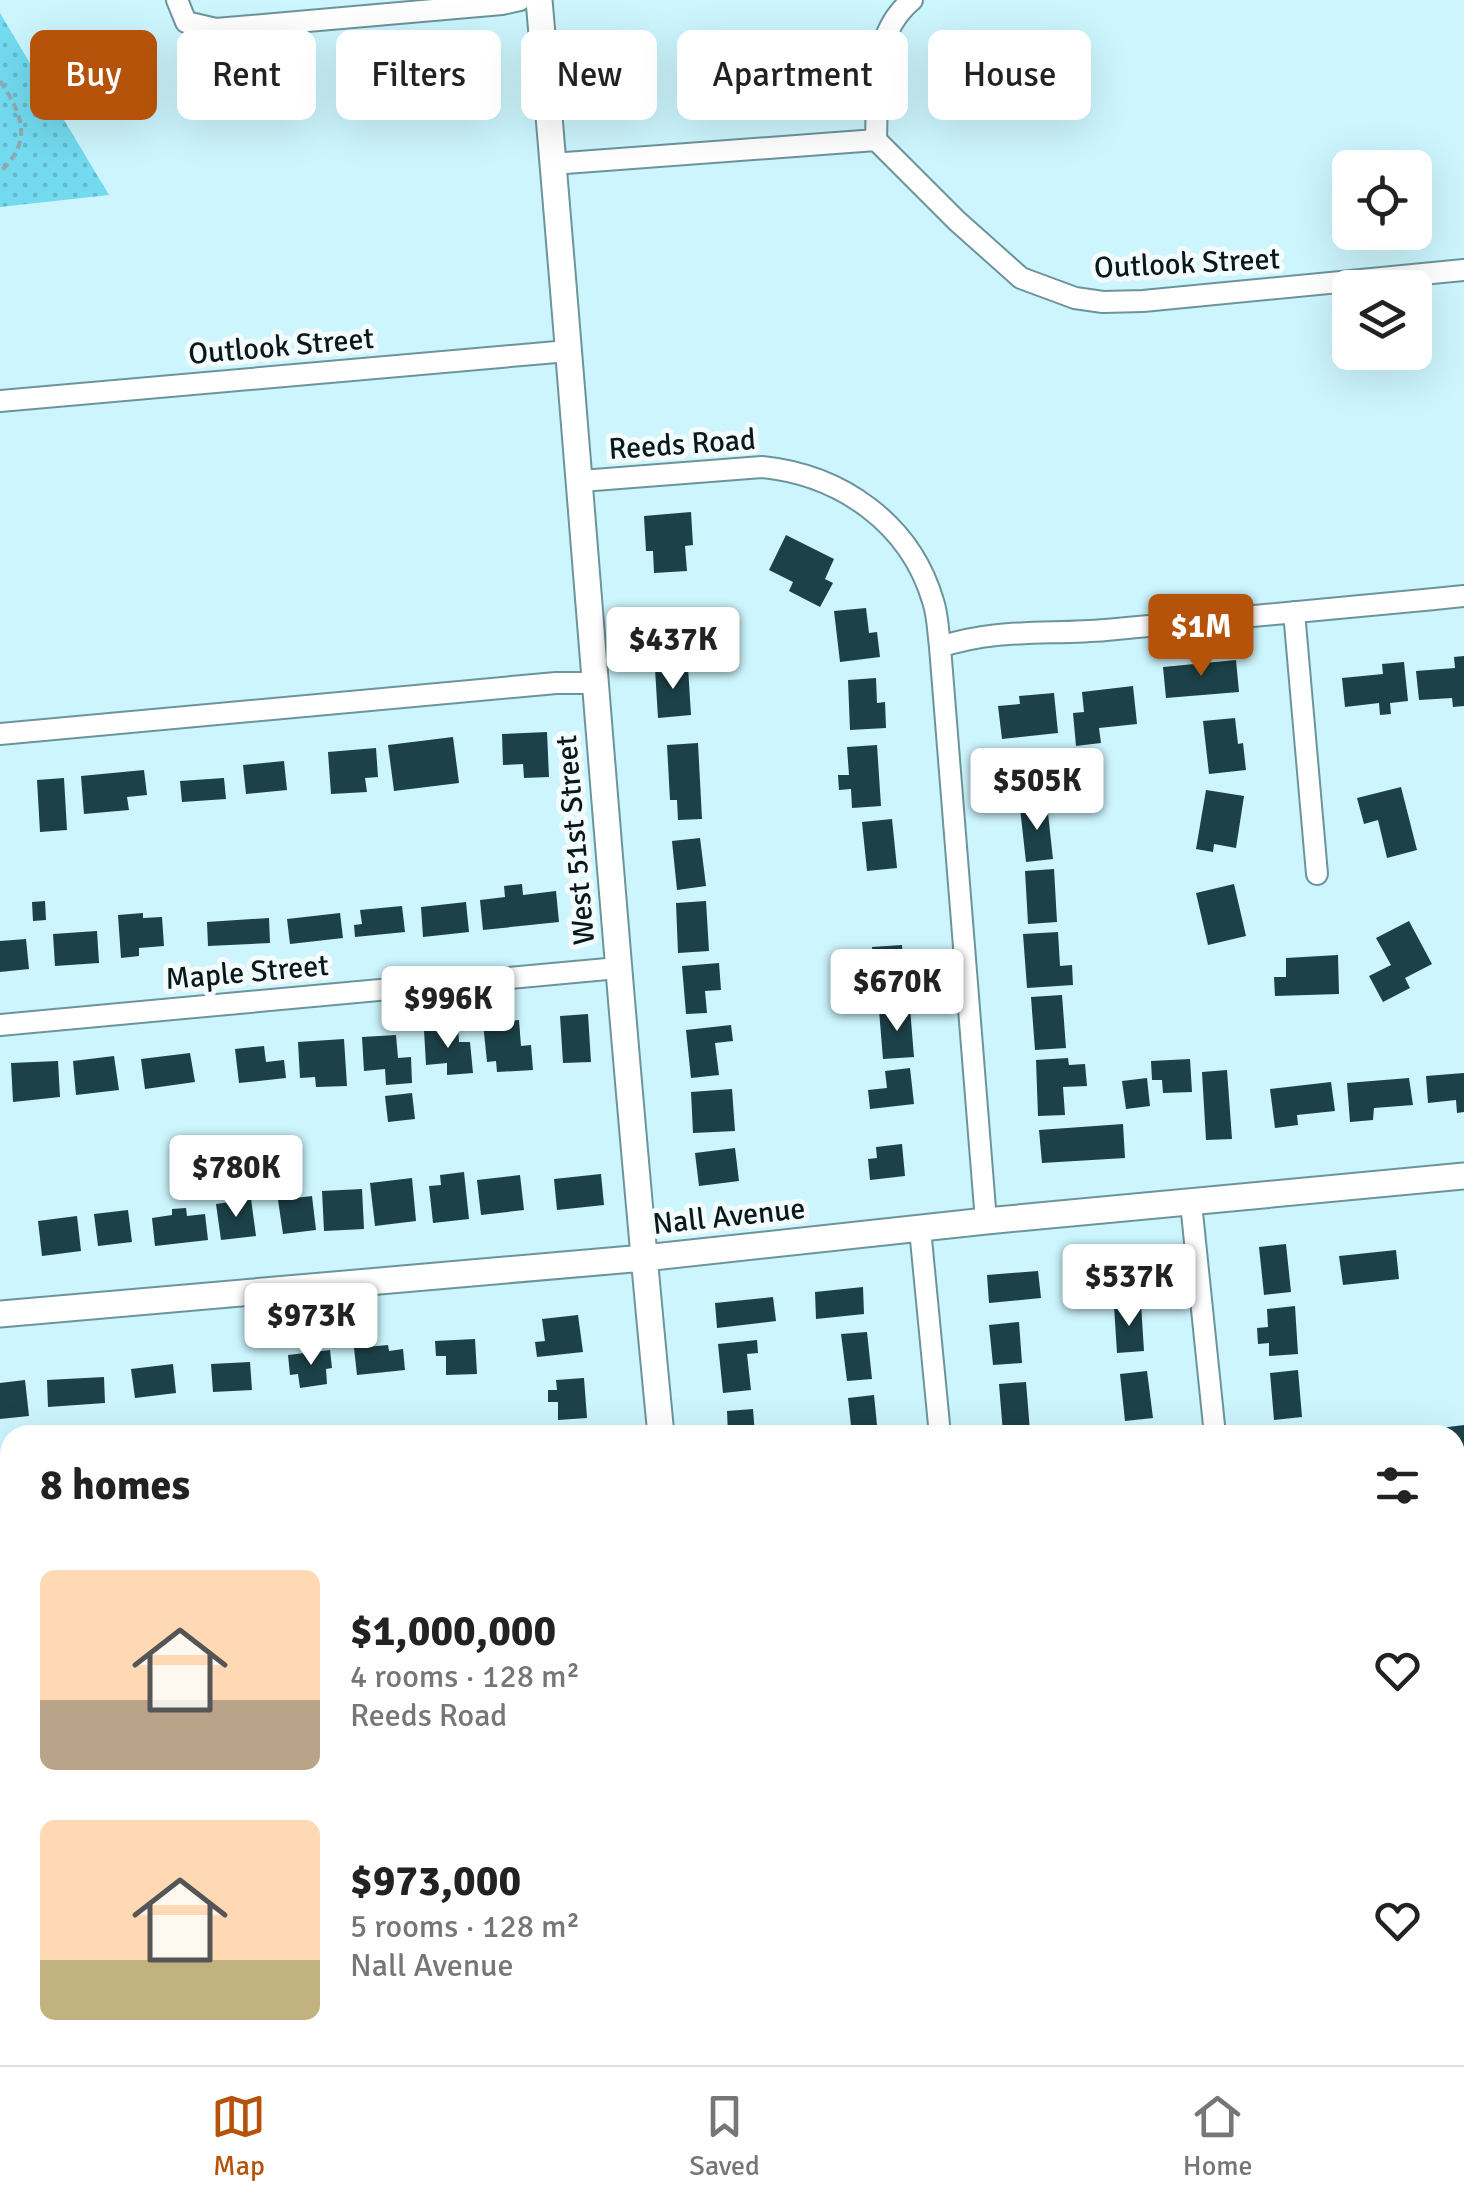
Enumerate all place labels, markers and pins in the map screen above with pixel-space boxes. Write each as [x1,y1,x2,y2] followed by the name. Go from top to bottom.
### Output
[1153,594,1249,679] pin: $1M
[603,607,743,692] pin: $437K
[967,748,1107,833] pin: $505K
[827,949,967,1034] pin: $670K
[378,966,518,1051] pin: $996K
[166,1135,306,1220] pin: $780K
[1059,1244,1199,1329] pin: $537K
[241,1283,381,1368] pin: $973K

